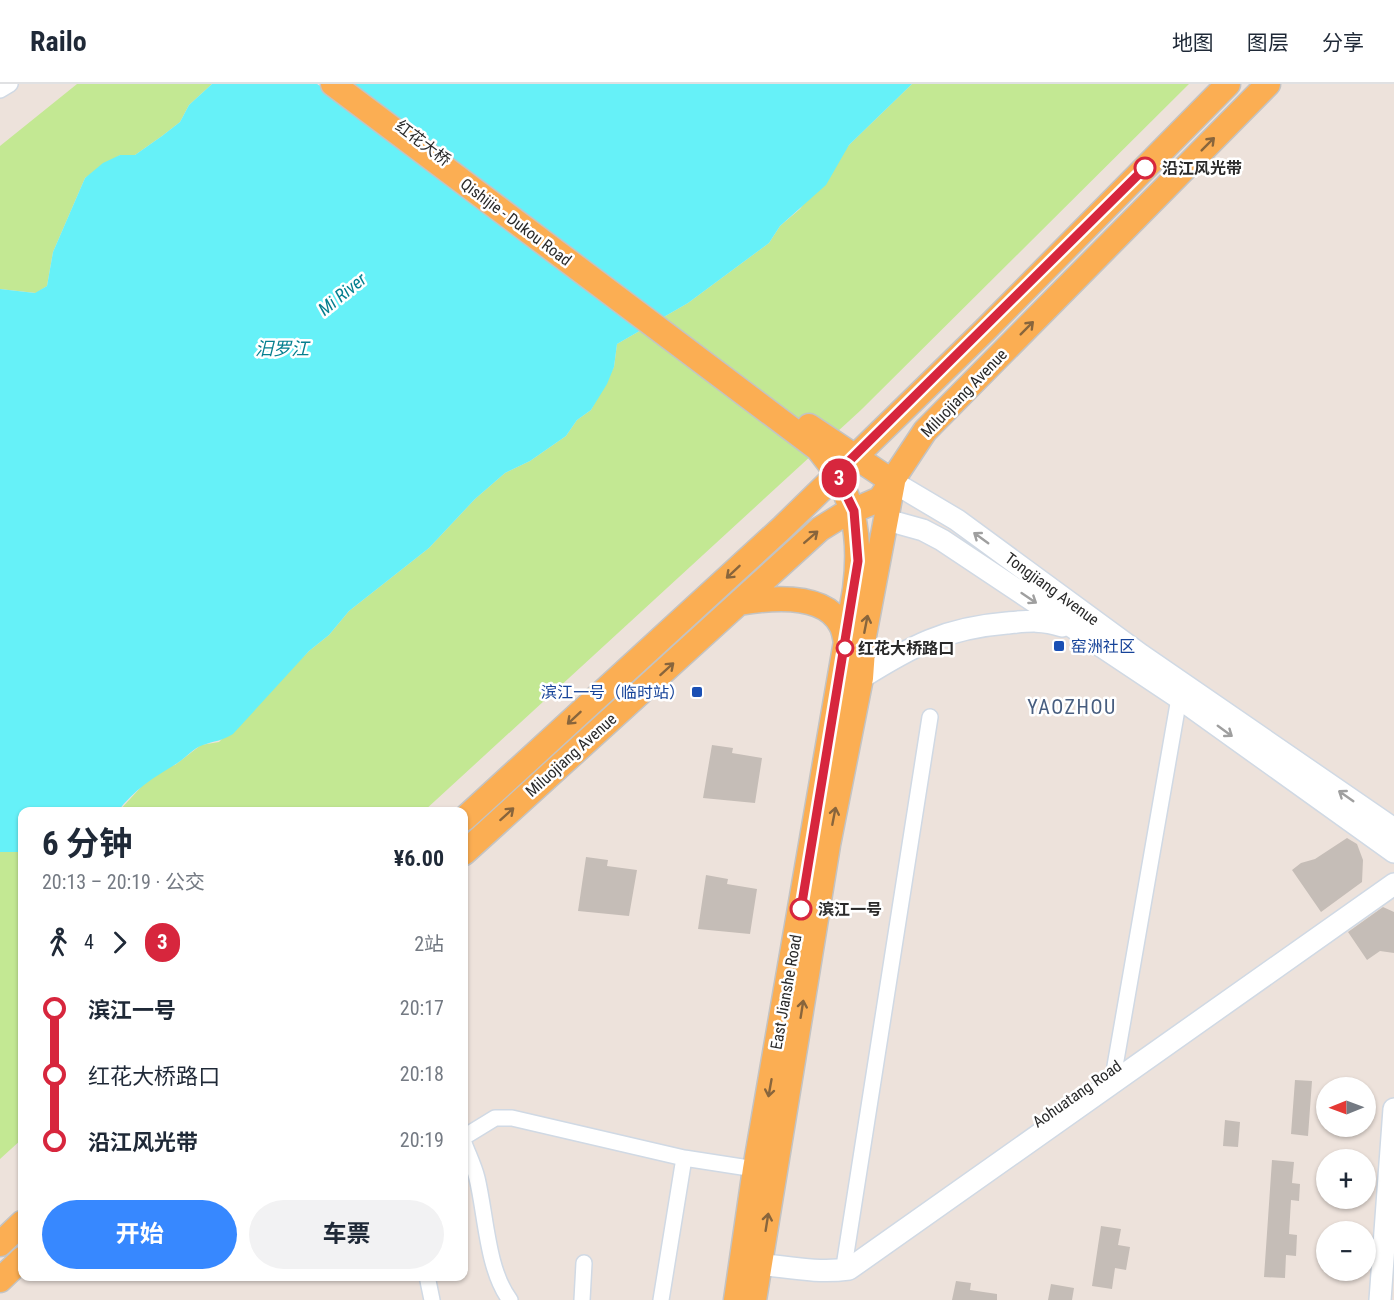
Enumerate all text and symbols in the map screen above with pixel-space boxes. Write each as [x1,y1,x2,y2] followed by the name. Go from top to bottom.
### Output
[30,25,87,58] text: Railo
[1172,31,1214,55] text: 地图
[1247,31,1289,55] text: 图层
[1322,31,1364,55] text: 分享
[392,116,454,170] street label: 红花大桥
[1201,137,1216,152] one-way arrow
[1134,157,1156,179] marker: 沿江风光带
[1162,159,1242,178] place label: 沿江风光带
[457,174,575,270] street label: Qishijie - Dukou Road
[314,268,371,320] water label: Mi River
[1020,320,1035,335] one-way arrow
[255,338,311,359] water label: 汨罗江
[917,345,1011,441] street label: Miluojiang Avenue
[820,458,858,498] line badge: 3
[834,466,844,490] text: 3
[803,530,818,544] one-way arrow
[974,531,990,544] one-way arrow
[1001,549,1103,629] street label: Tongjiang Avenue
[726,565,741,579] one-way arrow
[1020,592,1036,604] one-way arrow
[861,615,873,634] one-way arrow
[1071,637,1135,656] place label: 窑洲社区
[836,639,854,657] marker: 红花大桥路口
[858,639,954,658] place label: 红花大桥路口
[1052,639,1066,653] marker: 窑洲社区
[659,661,674,676] one-way arrow
[541,683,685,702] place label: 滨江一号（临时站）
[690,685,704,699] marker: 滨江一号（临时站）
[1027,695,1117,719] district label: YAOZHOU
[522,709,620,801] street label: Miluojiang Avenue
[567,711,582,725] one-way arrow
[1216,725,1232,737] one-way arrow
[1338,790,1354,802] one-way arrow
[499,807,514,821] one-way arrow
[829,807,840,827] one-way arrow
[42,824,132,863] text: 6 分钟
[394,846,444,871] text: ¥6.00
[42,870,205,894] text: 20:13 – 20:19 · 公交
[790,898,812,920] marker: 滨江一号
[818,900,882,919] place label: 滨江一号
[42,926,75,959] icon: walk
[103,926,136,959] icon: forward
[84,930,94,954] text: 4
[157,930,168,954] text: 3
[414,932,444,956] text: 2站
[767,933,805,1051] street label: East Jianshe Road
[400,996,444,1020] text: 20:17
[88,998,176,1023] text: 滨江一号
[796,999,807,1019] one-way arrow
[1029,1056,1125,1132] street label: Aohuatang Road
[400,1062,444,1086] text: 20:18
[88,1064,220,1089] text: 红花大桥路口
[764,1077,775,1097] one-way arrow
[1316,1077,1376,1137] north arrow
[1316,1077,1376,1281] map controls
[400,1128,444,1152] text: 20:19
[88,1130,198,1155] text: 沿江风光带
[1316,1149,1376,1209] button: +
[42,1200,237,1269] button: 开始
[249,1200,444,1269] button: 车票
[761,1212,772,1232] one-way arrow
[1316,1221,1376,1281] button: −

